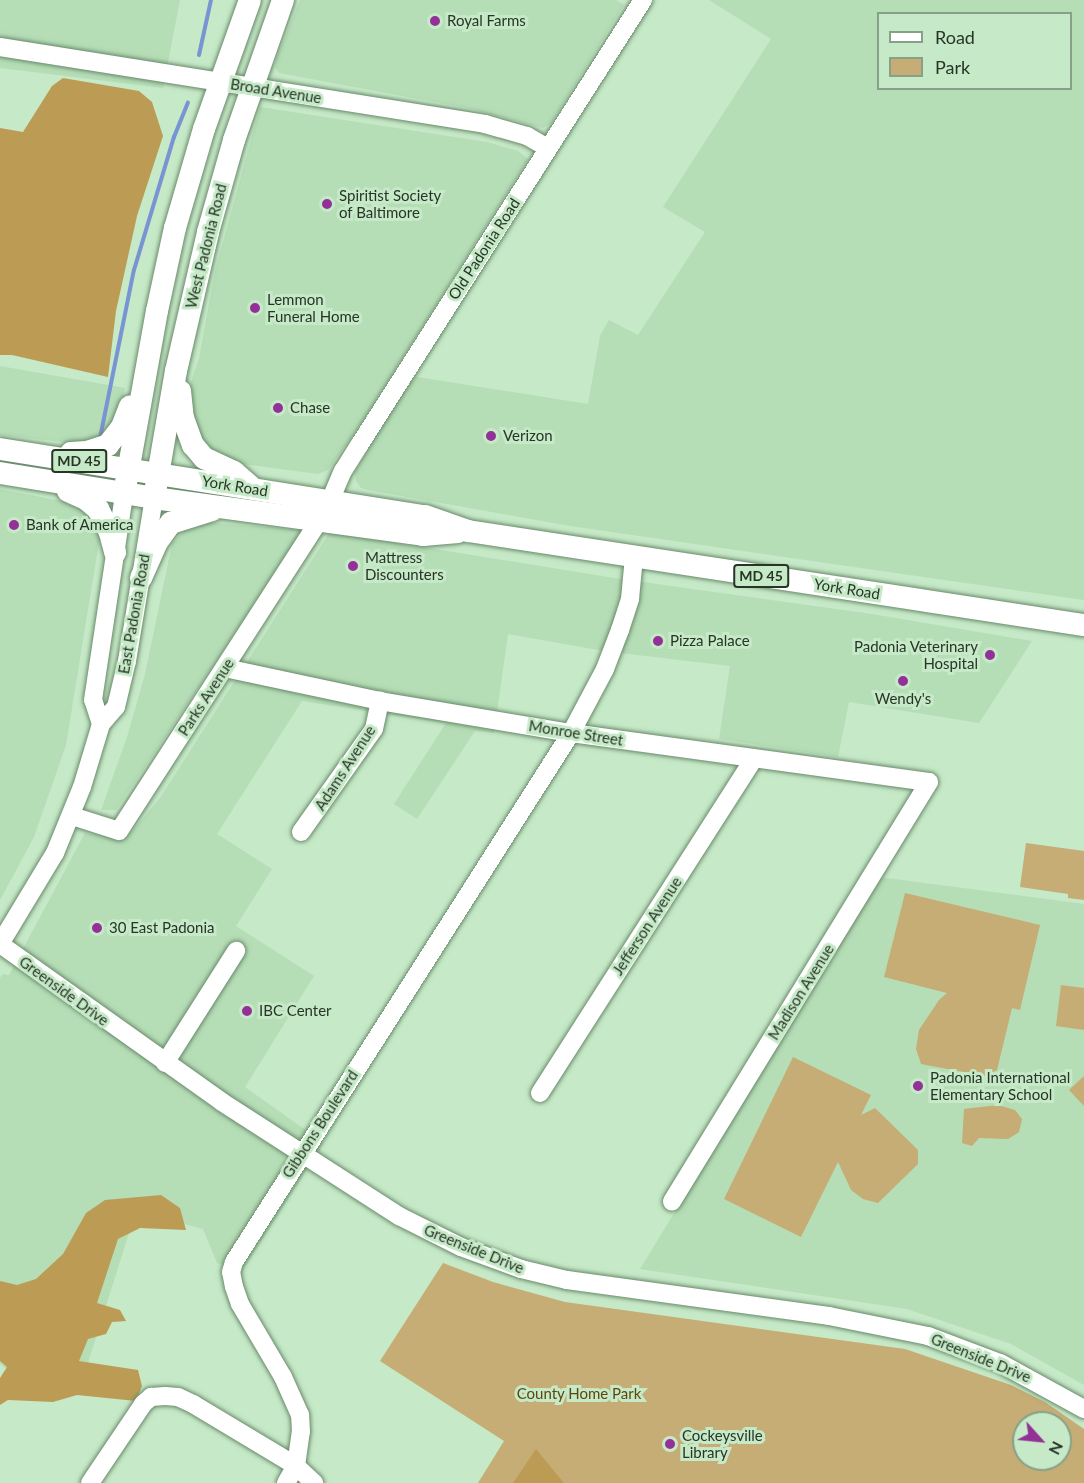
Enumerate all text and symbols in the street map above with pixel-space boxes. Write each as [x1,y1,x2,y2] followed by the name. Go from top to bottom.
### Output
[447,12,526,30] place label: Royal Farms
[877,12,1072,90] legend
[428,14,442,28] marker: Royal Farms
[935,26,975,48] text: Road
[935,56,970,78] text: Park
[229,75,323,107] street label: Broad Avenue
[182,182,230,310] street label: West Padonia Road
[339,186,441,221] place label: Spiritist Society of Baltimore
[445,195,523,303] street label: Old Padonia Road
[320,197,334,211] marker: Spiritist Society of Baltimore
[267,290,360,325] place label: Lemmon Funeral Home
[248,301,262,315] marker: Lemmon Funeral Home
[290,399,330,417] place label: Chase
[271,401,285,415] marker: Chase
[503,427,553,445] place label: Verizon
[484,429,498,443] marker: Verizon
[50,450,107,472] road number: MD 45
[201,472,269,500] street label: York Road
[26,516,134,534] place label: Bank of America
[7,518,21,532] marker: Bank of America
[365,548,444,583] place label: Mattress Discounters
[115,553,153,675] street label: East Padonia Road
[346,559,360,573] marker: Mattress Discounters
[732,565,789,587] road number: MD 45
[813,575,881,603] street label: York Road
[670,632,750,650] place label: Pizza Palace
[651,634,665,648] marker: Pizza Palace
[853,637,978,672] place label: Padonia Veterinary Hospital
[983,648,997,662] marker: Padonia Veterinary Hospital
[174,655,238,739] street label: Parks Avenue
[896,674,910,688] marker: Wendy's
[875,690,931,708] place label: Wendy's
[527,717,625,749] street label: Monroe Street
[311,722,379,814] street label: Adams Avenue
[608,873,686,979] street label: Jefferson Avenue
[109,919,215,937] place label: 30 East Padonia
[90,921,104,935] marker: 30 East Padonia
[764,941,838,1043] street label: Madison Avenue
[16,953,112,1029] street label: Greenside Drive
[259,1002,332,1020] place label: IBC Center
[240,1004,254,1018] marker: IBC Center
[278,1067,362,1181] street label: Gibbons Boulevard
[930,1068,1070,1103] place label: Padonia International Elementary School
[911,1079,925,1093] marker: Padonia International Elementary School
[421,1221,527,1277] street label: Greenside Drive
[928,1330,1034,1386] street label: Greenside Drive
[516,1385,642,1403] park label: County Home Park
[1012,1411,1072,1471] north arrow
[682,1426,763,1461] place label: Cockeysville Library
[663,1437,677,1451] marker: Cockeysville Library
[1045,1439,1068,1458] text: N

